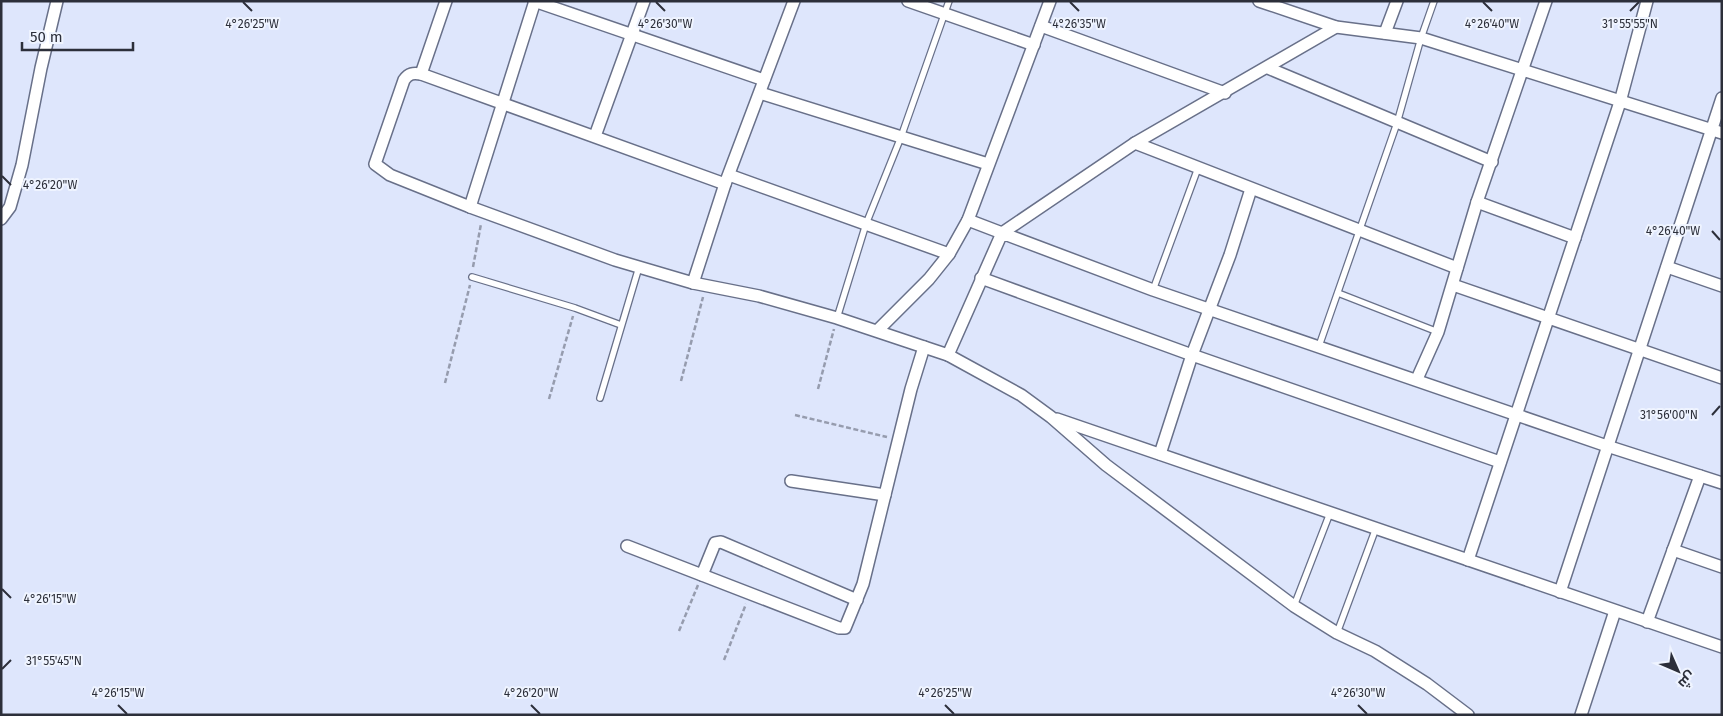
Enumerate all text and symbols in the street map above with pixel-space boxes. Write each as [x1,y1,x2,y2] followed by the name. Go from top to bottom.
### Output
[225,17,279,31] text: 4°26'25"W
[638,17,692,31] text: 4°26'30"W
[1052,17,1106,31] text: 4°26'35"W
[1465,17,1519,31] text: 4°26'40"W
[1602,17,1658,31] text: 31°55'55"N
[22,20,134,52] scale bar
[30,28,63,46] text: 50 m
[23,178,77,192] text: 4°26'20"W
[1646,224,1700,238] text: 4°26'40"W
[1640,408,1698,422] text: 31°56'00"N
[24,592,77,606] text: 4°26'15"W
[1653,646,1703,696] north arrow
[26,654,82,668] text: 31°55'45"N
[1674,667,1699,692] text: ش
[92,686,145,700] text: 4°26'15"W
[504,686,558,700] text: 4°26'20"W
[918,686,972,700] text: 4°26'25"W
[1331,686,1385,700] text: 4°26'30"W

